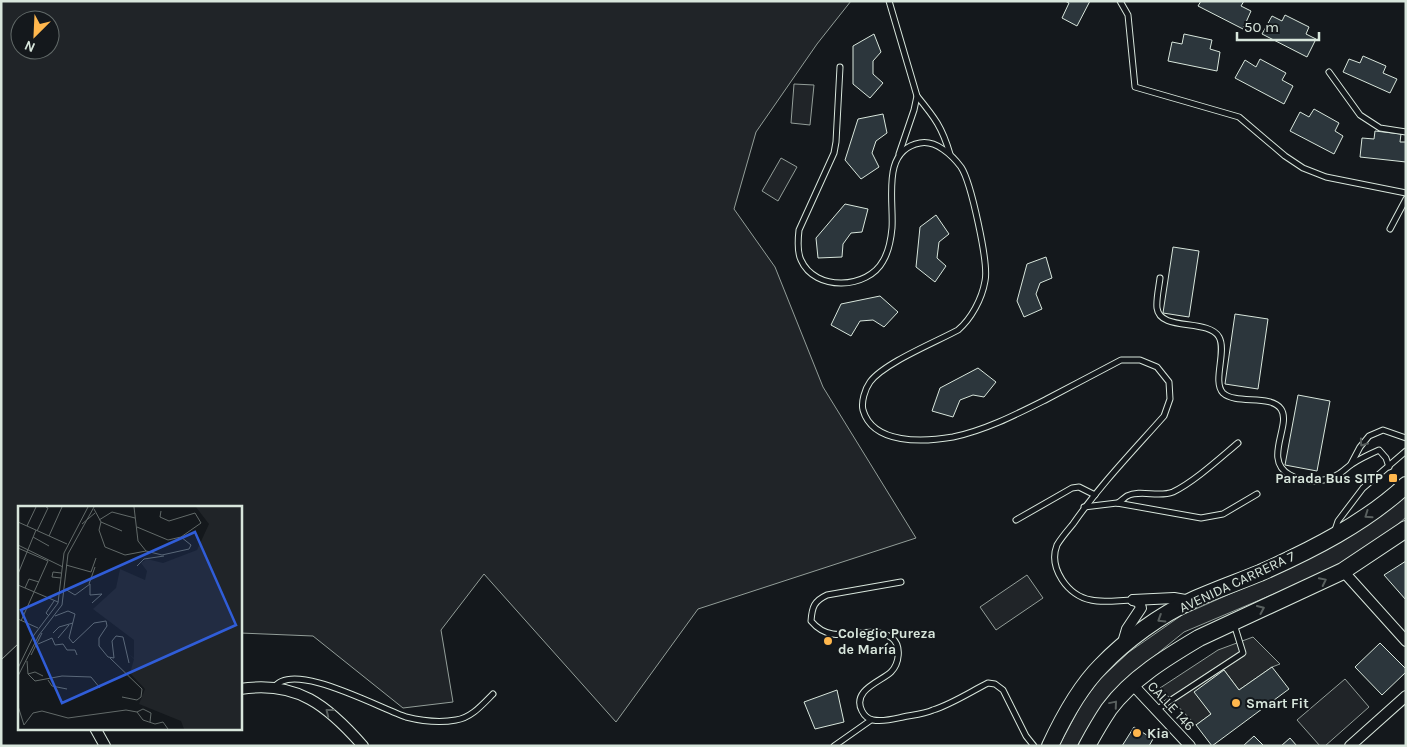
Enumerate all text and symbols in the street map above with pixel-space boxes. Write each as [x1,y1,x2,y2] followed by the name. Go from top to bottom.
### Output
[10,10,60,60] north arrow
[1237,10,1320,42] scale bar
[1244,18,1279,36] text: 50 m
[22,37,38,56] text: N
[1361,437,1369,446] one-way arrow
[1275,470,1383,487] place label: Parada Bus SITP
[1387,472,1399,484] marker: Parada Bus SITP
[18,506,241,730] inset map
[1364,509,1374,518] one-way arrow
[1176,548,1298,616] street label: AVENIDA CARRERA 7
[1318,576,1327,587] one-way arrow
[1256,605,1265,616] one-way arrow
[1157,613,1166,623] one-way arrow
[838,625,936,658] place label: Colegio Pureza de María
[822,635,834,647] marker: Colegio Pureza de María
[1144,678,1198,734] street label: CALLE 146
[1246,695,1309,712] place label: Smart Fit
[1230,697,1242,709] marker: Smart Fit
[1108,701,1117,710] one-way arrow
[326,709,335,717] one-way arrow
[1147,725,1169,742] place label: Kia
[1131,727,1143,739] marker: Kia

